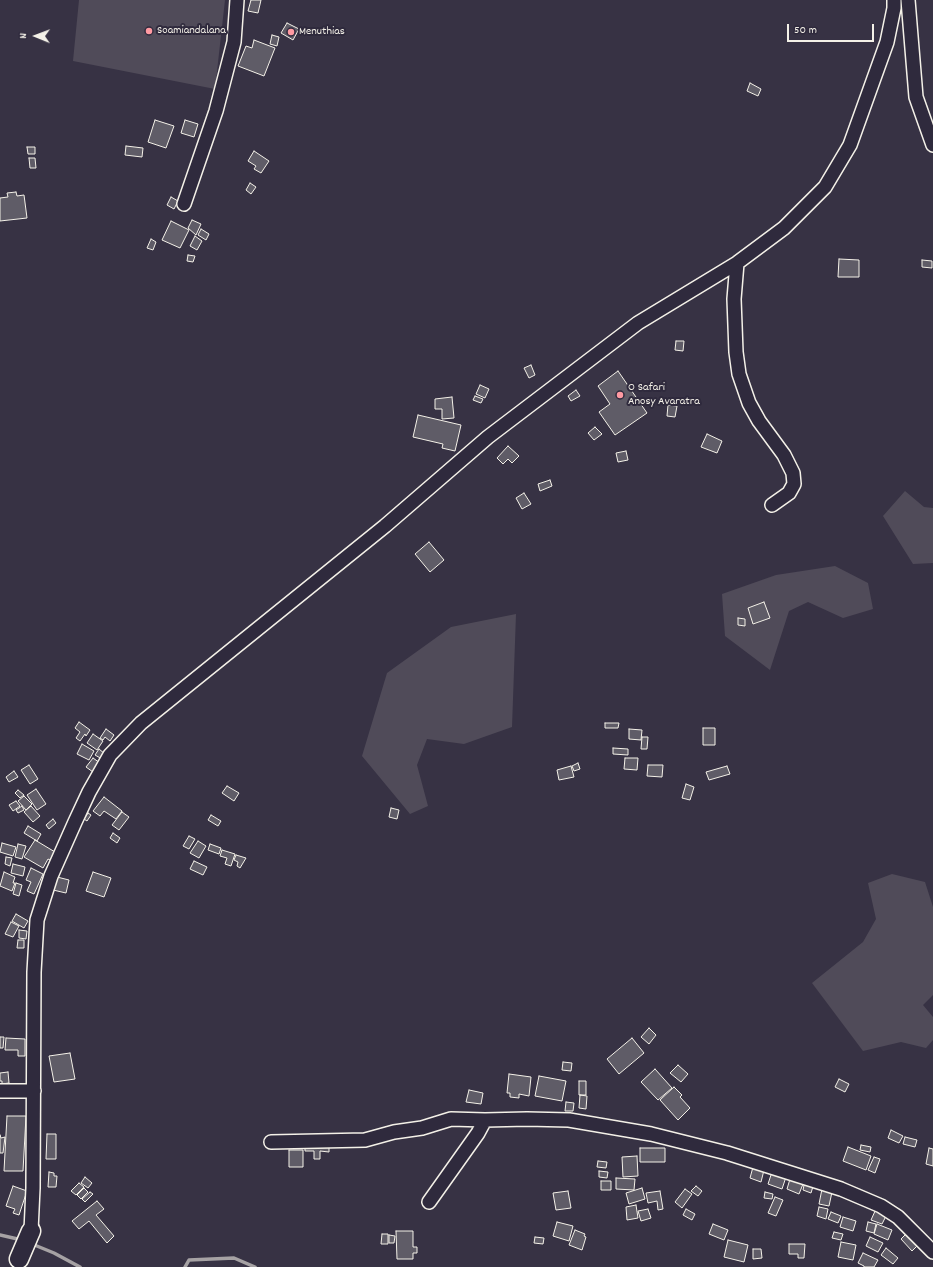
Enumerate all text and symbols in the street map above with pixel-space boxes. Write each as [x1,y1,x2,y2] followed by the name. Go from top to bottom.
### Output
[16,16,56,56] north arrow
[789,16,876,42] scale bar
[794,22,817,39] text: 50 m
[157,24,226,38] place label: Soamiandalana
[299,25,345,39] place label: Menuthias
[144,26,154,36] marker: Soamiandalana
[286,27,296,37] marker: Menuthias
[16,33,32,39] text: N
[628,381,700,409] place label: O Safari Anosy Avaratra
[615,390,625,400] marker: O Safari Anosy Avaratra

